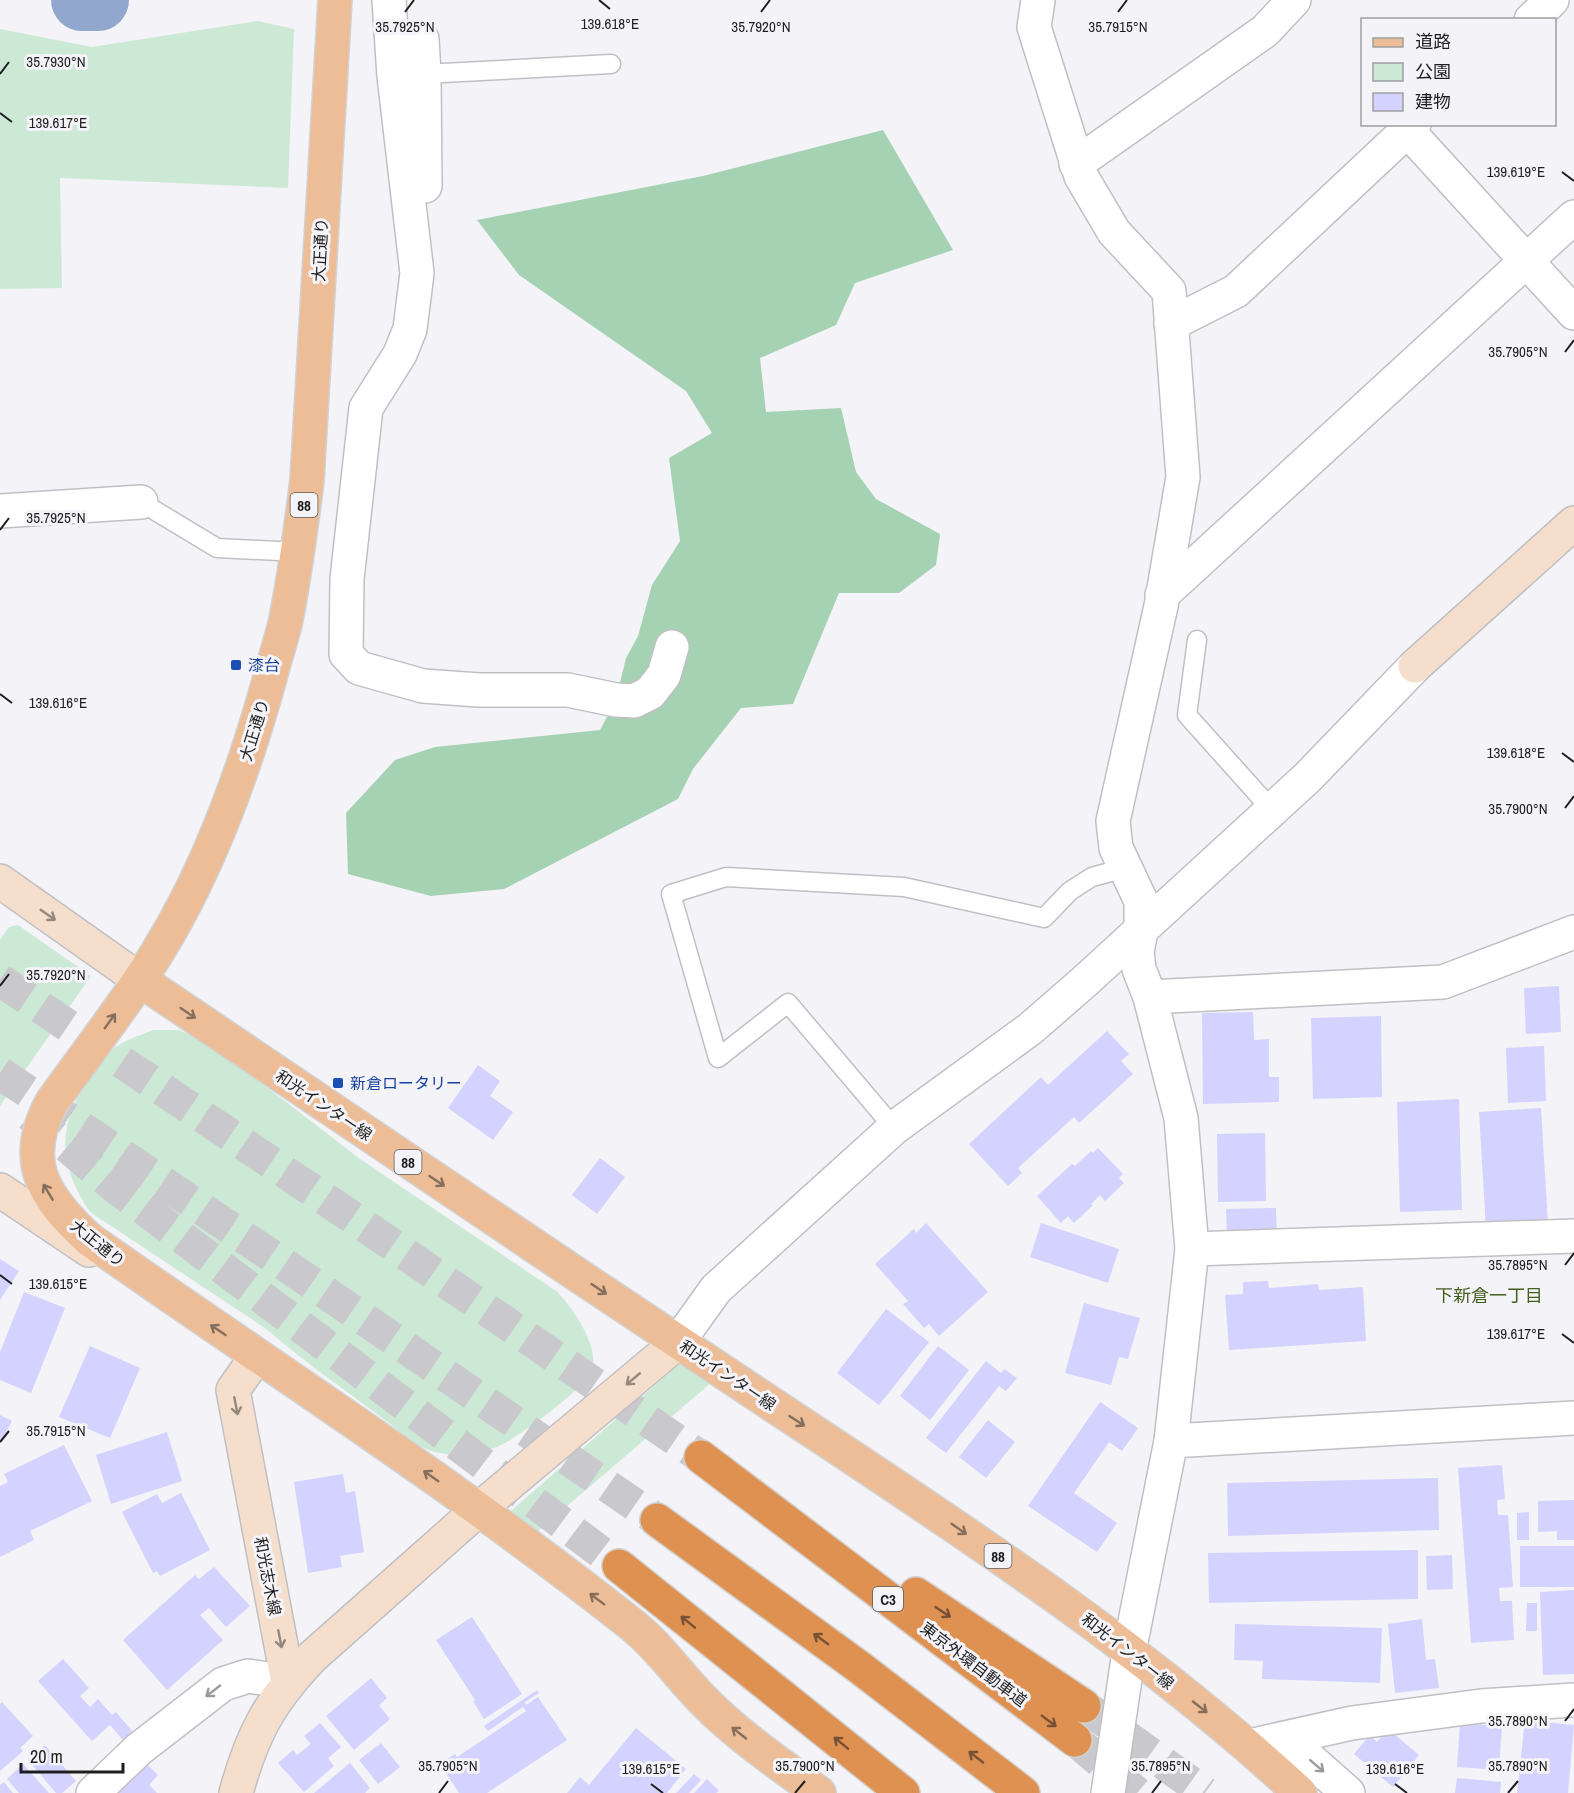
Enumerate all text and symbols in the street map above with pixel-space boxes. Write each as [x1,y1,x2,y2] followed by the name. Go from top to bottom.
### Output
[581,13,639,34] text: 139.618°E
[375,16,435,37] text: 35.7925°N
[731,16,791,37] text: 35.7920°N
[1088,16,1148,37] text: 35.7915°N
[1361,18,1556,126] legend
[1415,29,1451,54] text: 道路
[26,51,86,72] text: 35.7930°N
[1415,59,1451,84] text: 公園
[1415,89,1451,114] text: 建物
[29,112,87,133] text: 139.617°E
[1487,161,1545,182] text: 139.619°E
[307,217,333,283] street label: 大正通り
[1488,341,1548,362] text: 35.7905°N
[290,493,318,517] road number: 88
[26,507,86,528] text: 35.7925°N
[248,654,280,676] place label: 漆台
[229,658,243,672] marker: 漆台
[29,692,87,713] text: 139.616°E
[234,696,274,764] street label: 大正通り
[1487,742,1545,763] text: 139.618°E
[1488,798,1548,819] text: 35.7900°N
[39,908,55,921] one-way arrow
[26,964,86,985] text: 35.7920°N
[179,1007,196,1019] one-way arrow
[104,1014,116,1030] one-way arrow
[271,1065,377,1145] street label: 和光インター線
[350,1072,462,1094] place label: 新倉ロータリー
[331,1076,345,1090] marker: 新倉ロータリー
[394,1150,422,1174] road number: 88
[428,1175,444,1187] one-way arrow
[42,1184,54,1201] one-way arrow
[66,1214,130,1272] street label: 大正通り
[1488,1254,1548,1275] text: 35.7895°N
[29,1273,87,1294] text: 139.615°E
[590,1283,607,1295] one-way arrow
[1435,1283,1543,1308] district label: 下新倉一丁目
[1487,1323,1545,1344] text: 139.617°E
[210,1324,227,1336] one-way arrow
[675,1335,781,1415] street label: 和光インター線
[625,1373,641,1386] one-way arrow
[231,1396,242,1415] one-way arrow
[788,1415,805,1427] one-way arrow
[26,1420,86,1441] text: 35.7915°N
[423,1470,439,1482] one-way arrow
[950,1523,966,1535] one-way arrow
[250,1535,286,1617] street label: 和光志木線
[984,1544,1012,1568] road number: 88
[873,1587,903,1611] road number: C3
[590,1593,606,1606] one-way arrow
[934,1606,951,1618] one-way arrow
[1077,1608,1179,1694] street label: 和光インター線
[680,1615,696,1628] one-way arrow
[916,1617,1032,1711] street label: 東京外環自動車道
[275,1629,286,1648] one-way arrow
[813,1633,829,1646] one-way arrow
[205,1685,221,1698] one-way arrow
[1192,1701,1208,1714] one-way arrow
[1488,1710,1548,1731] text: 35.7890°N
[1040,1714,1056,1727] one-way arrow
[731,1727,747,1739] one-way arrow
[21,1736,123,1774] scale bar
[833,1737,849,1750] one-way arrow
[30,1744,63,1769] text: 20 m
[968,1751,984,1764] one-way arrow
[418,1755,478,1776] text: 35.7905°N
[775,1755,835,1776] text: 35.7900°N
[1131,1755,1191,1776] text: 35.7895°N
[1488,1755,1548,1776] text: 35.7890°N
[622,1758,680,1779] text: 139.615°E
[1366,1758,1424,1779] text: 139.616°E
[1310,1759,1325,1773] one-way arrow

